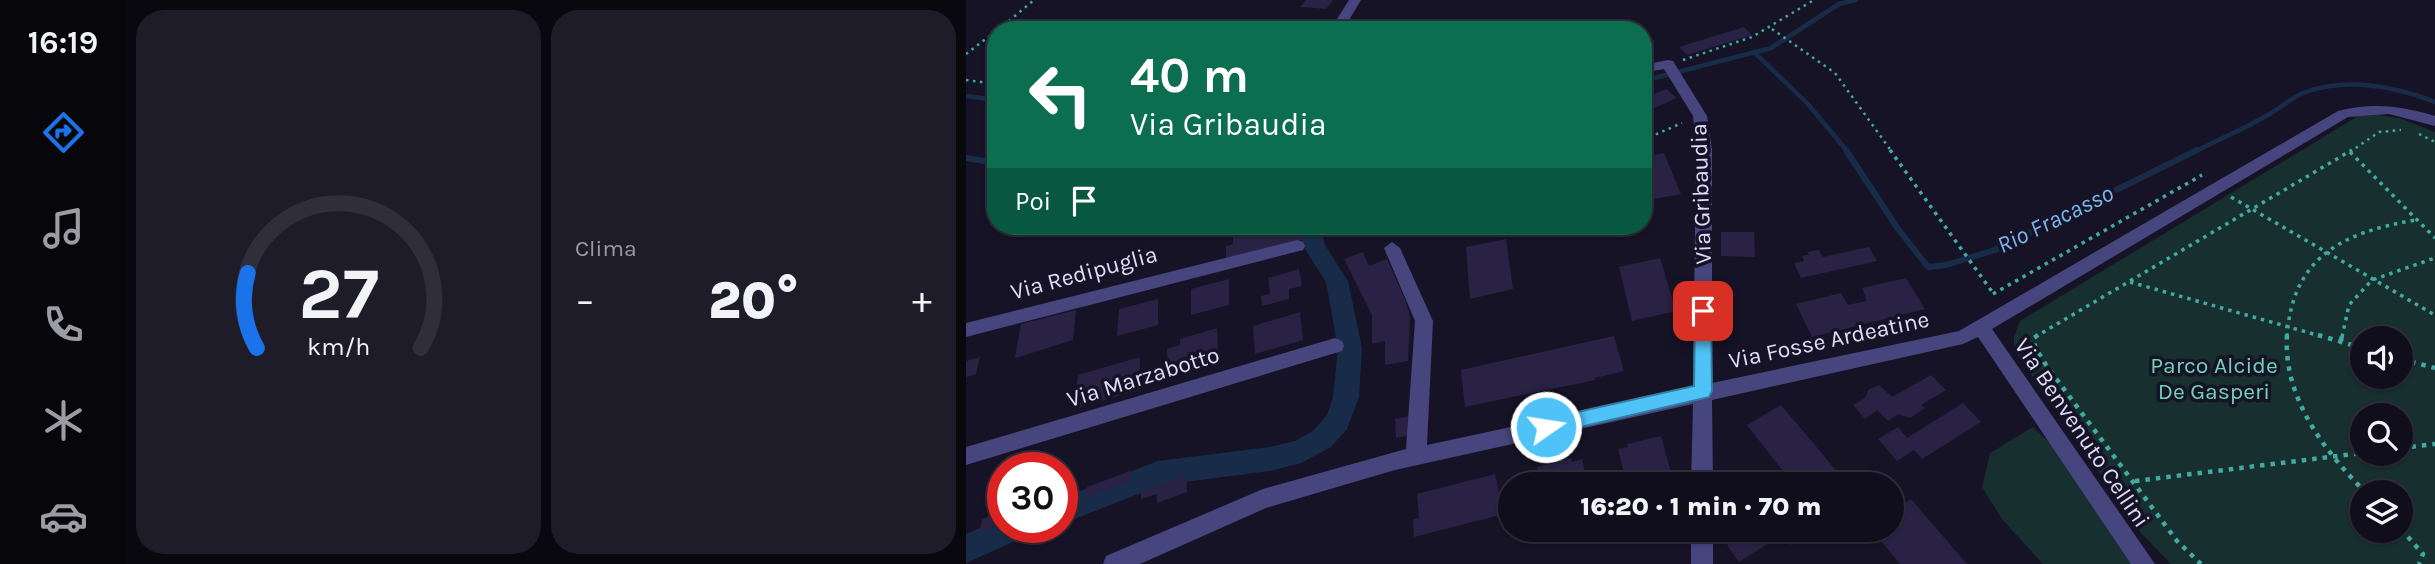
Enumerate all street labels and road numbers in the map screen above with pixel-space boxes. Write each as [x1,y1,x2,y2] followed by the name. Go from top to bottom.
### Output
[1685,123,1717,265] street label: Via Gribaudia
[1008,240,1160,306] street label: Via Redipuglia
[1726,306,1932,374] street label: Via Fosse Ardeatine
[2009,333,2155,533] street label: Via Benvenuto Cellini
[1063,341,1223,413] street label: Via Marzabotto

